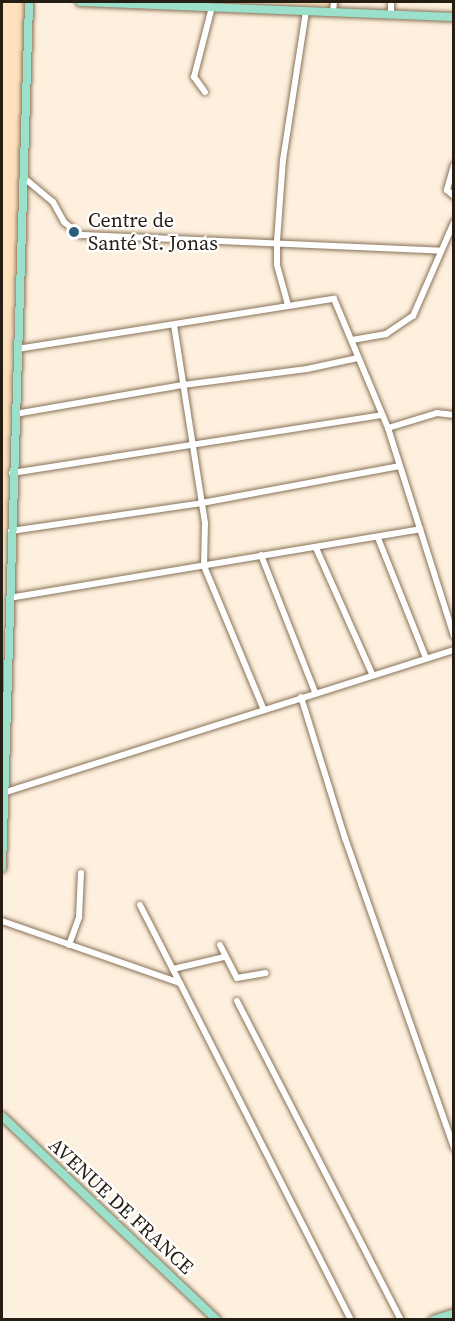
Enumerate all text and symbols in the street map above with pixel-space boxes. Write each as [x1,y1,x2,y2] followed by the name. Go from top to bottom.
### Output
[88,208,218,255] place label: Centre de Santé St. Jonas
[65,223,83,241] marker: Centre de Santé St. Jonas
[44,1133,198,1279] street label: AVENUE DE FRANCE

